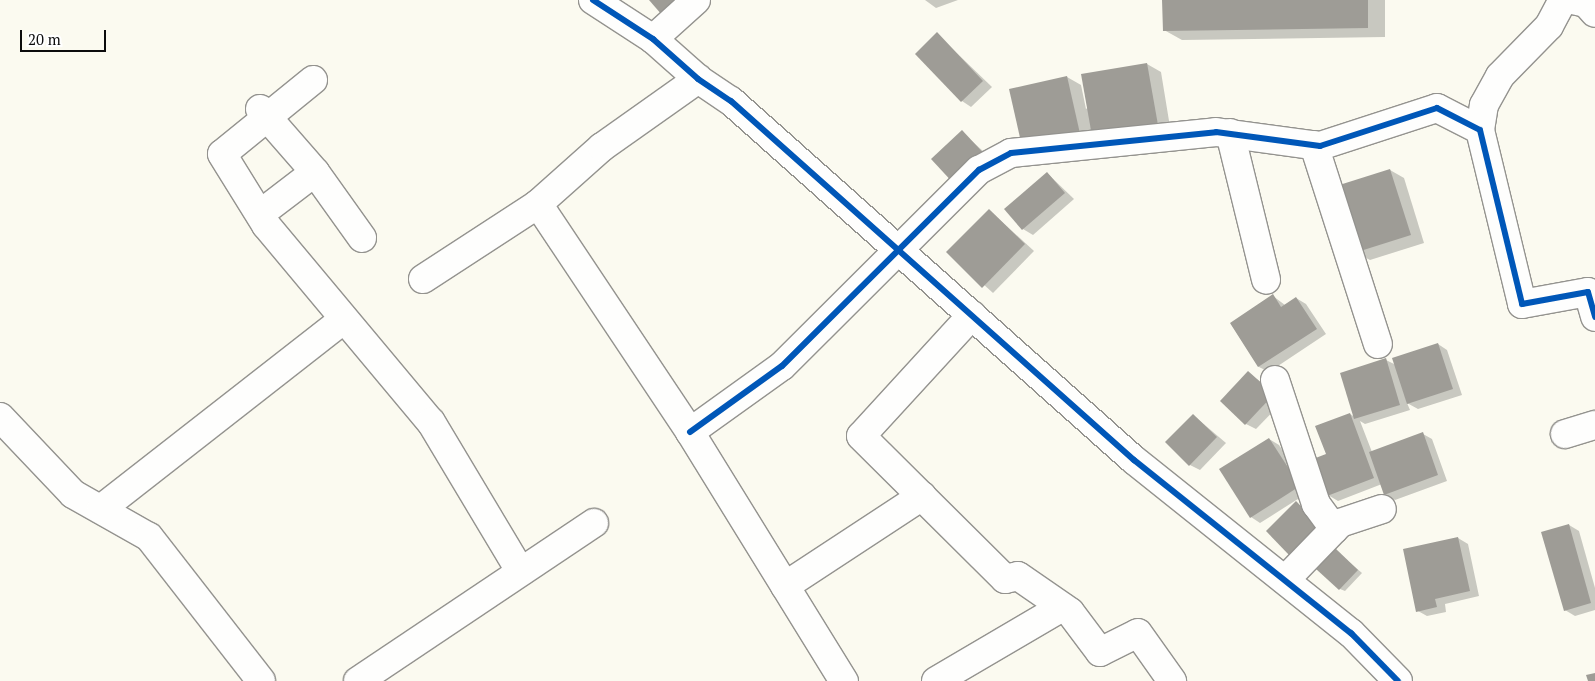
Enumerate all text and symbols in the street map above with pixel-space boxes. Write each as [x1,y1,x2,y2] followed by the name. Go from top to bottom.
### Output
[22,20,109,52] scale bar
[28,29,61,49] text: 20 m

